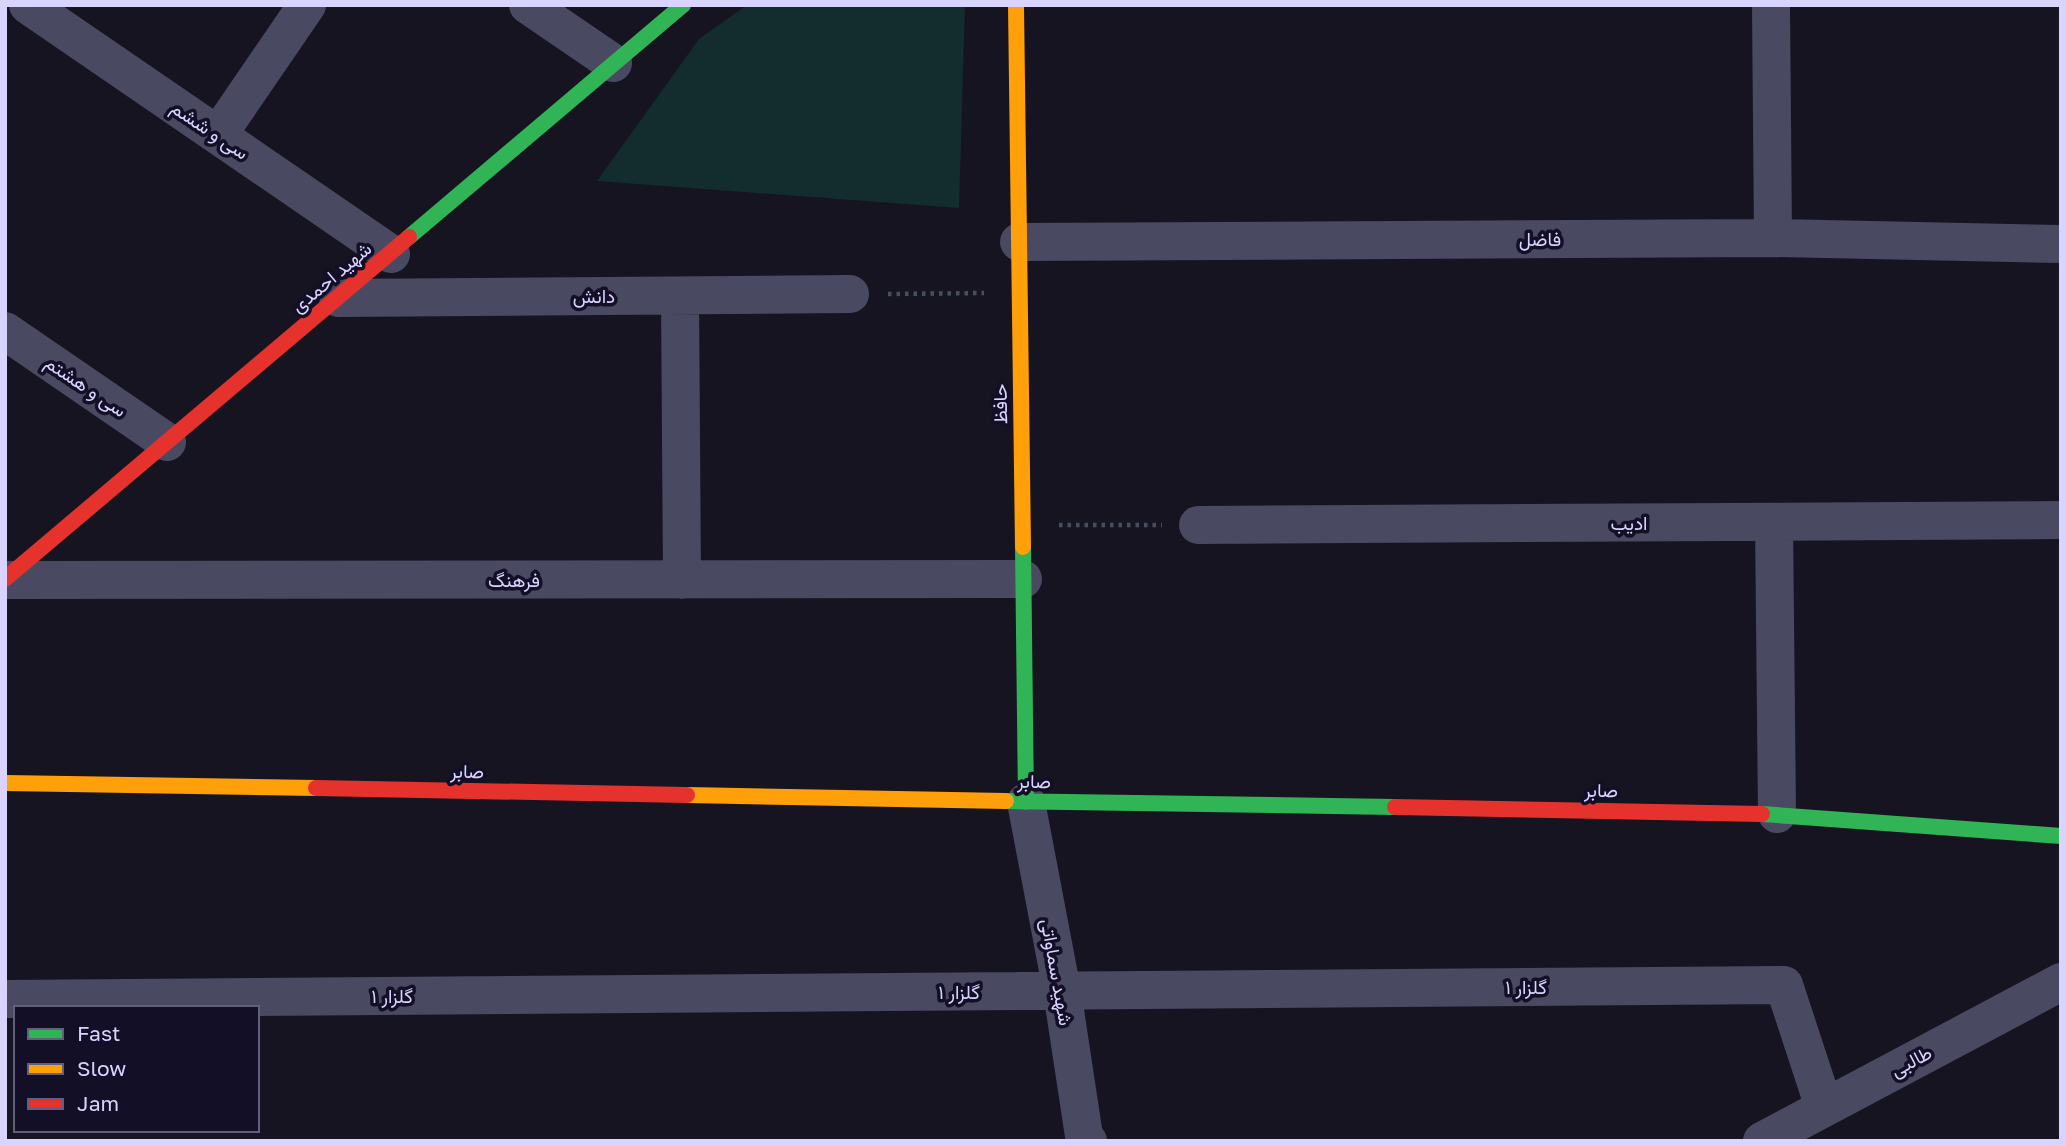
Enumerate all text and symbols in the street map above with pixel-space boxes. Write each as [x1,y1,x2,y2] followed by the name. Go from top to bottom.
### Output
[166,95,253,165] street label: سی و ششم
[1519,227,1561,251] street label: فاضل
[286,236,376,318] street label: شهید احمدی
[573,284,615,308] street label: دانش
[40,350,131,423] street label: سی و هشتم
[988,383,1011,425] street label: حافظ
[1610,511,1648,535] street label: ادیب
[488,568,540,592] street label: فرهنگ
[449,759,484,783] street label: صابر
[1016,769,1051,793] street label: صابر
[1583,778,1618,802] street label: صابر
[1036,917,1078,1027] street label: شهید سماواتی
[1505,975,1547,999] street label: گلزار ۱
[938,980,980,1004] street label: گلزار ۱
[371,984,413,1008] street label: گلزار ۱
[14,1006,259,1132] legend
[77,1020,120,1046] text: Fast
[1886,1040,1936,1082] street label: طالبی
[77,1055,126,1081] text: Slow
[77,1090,119,1116] text: Jam

